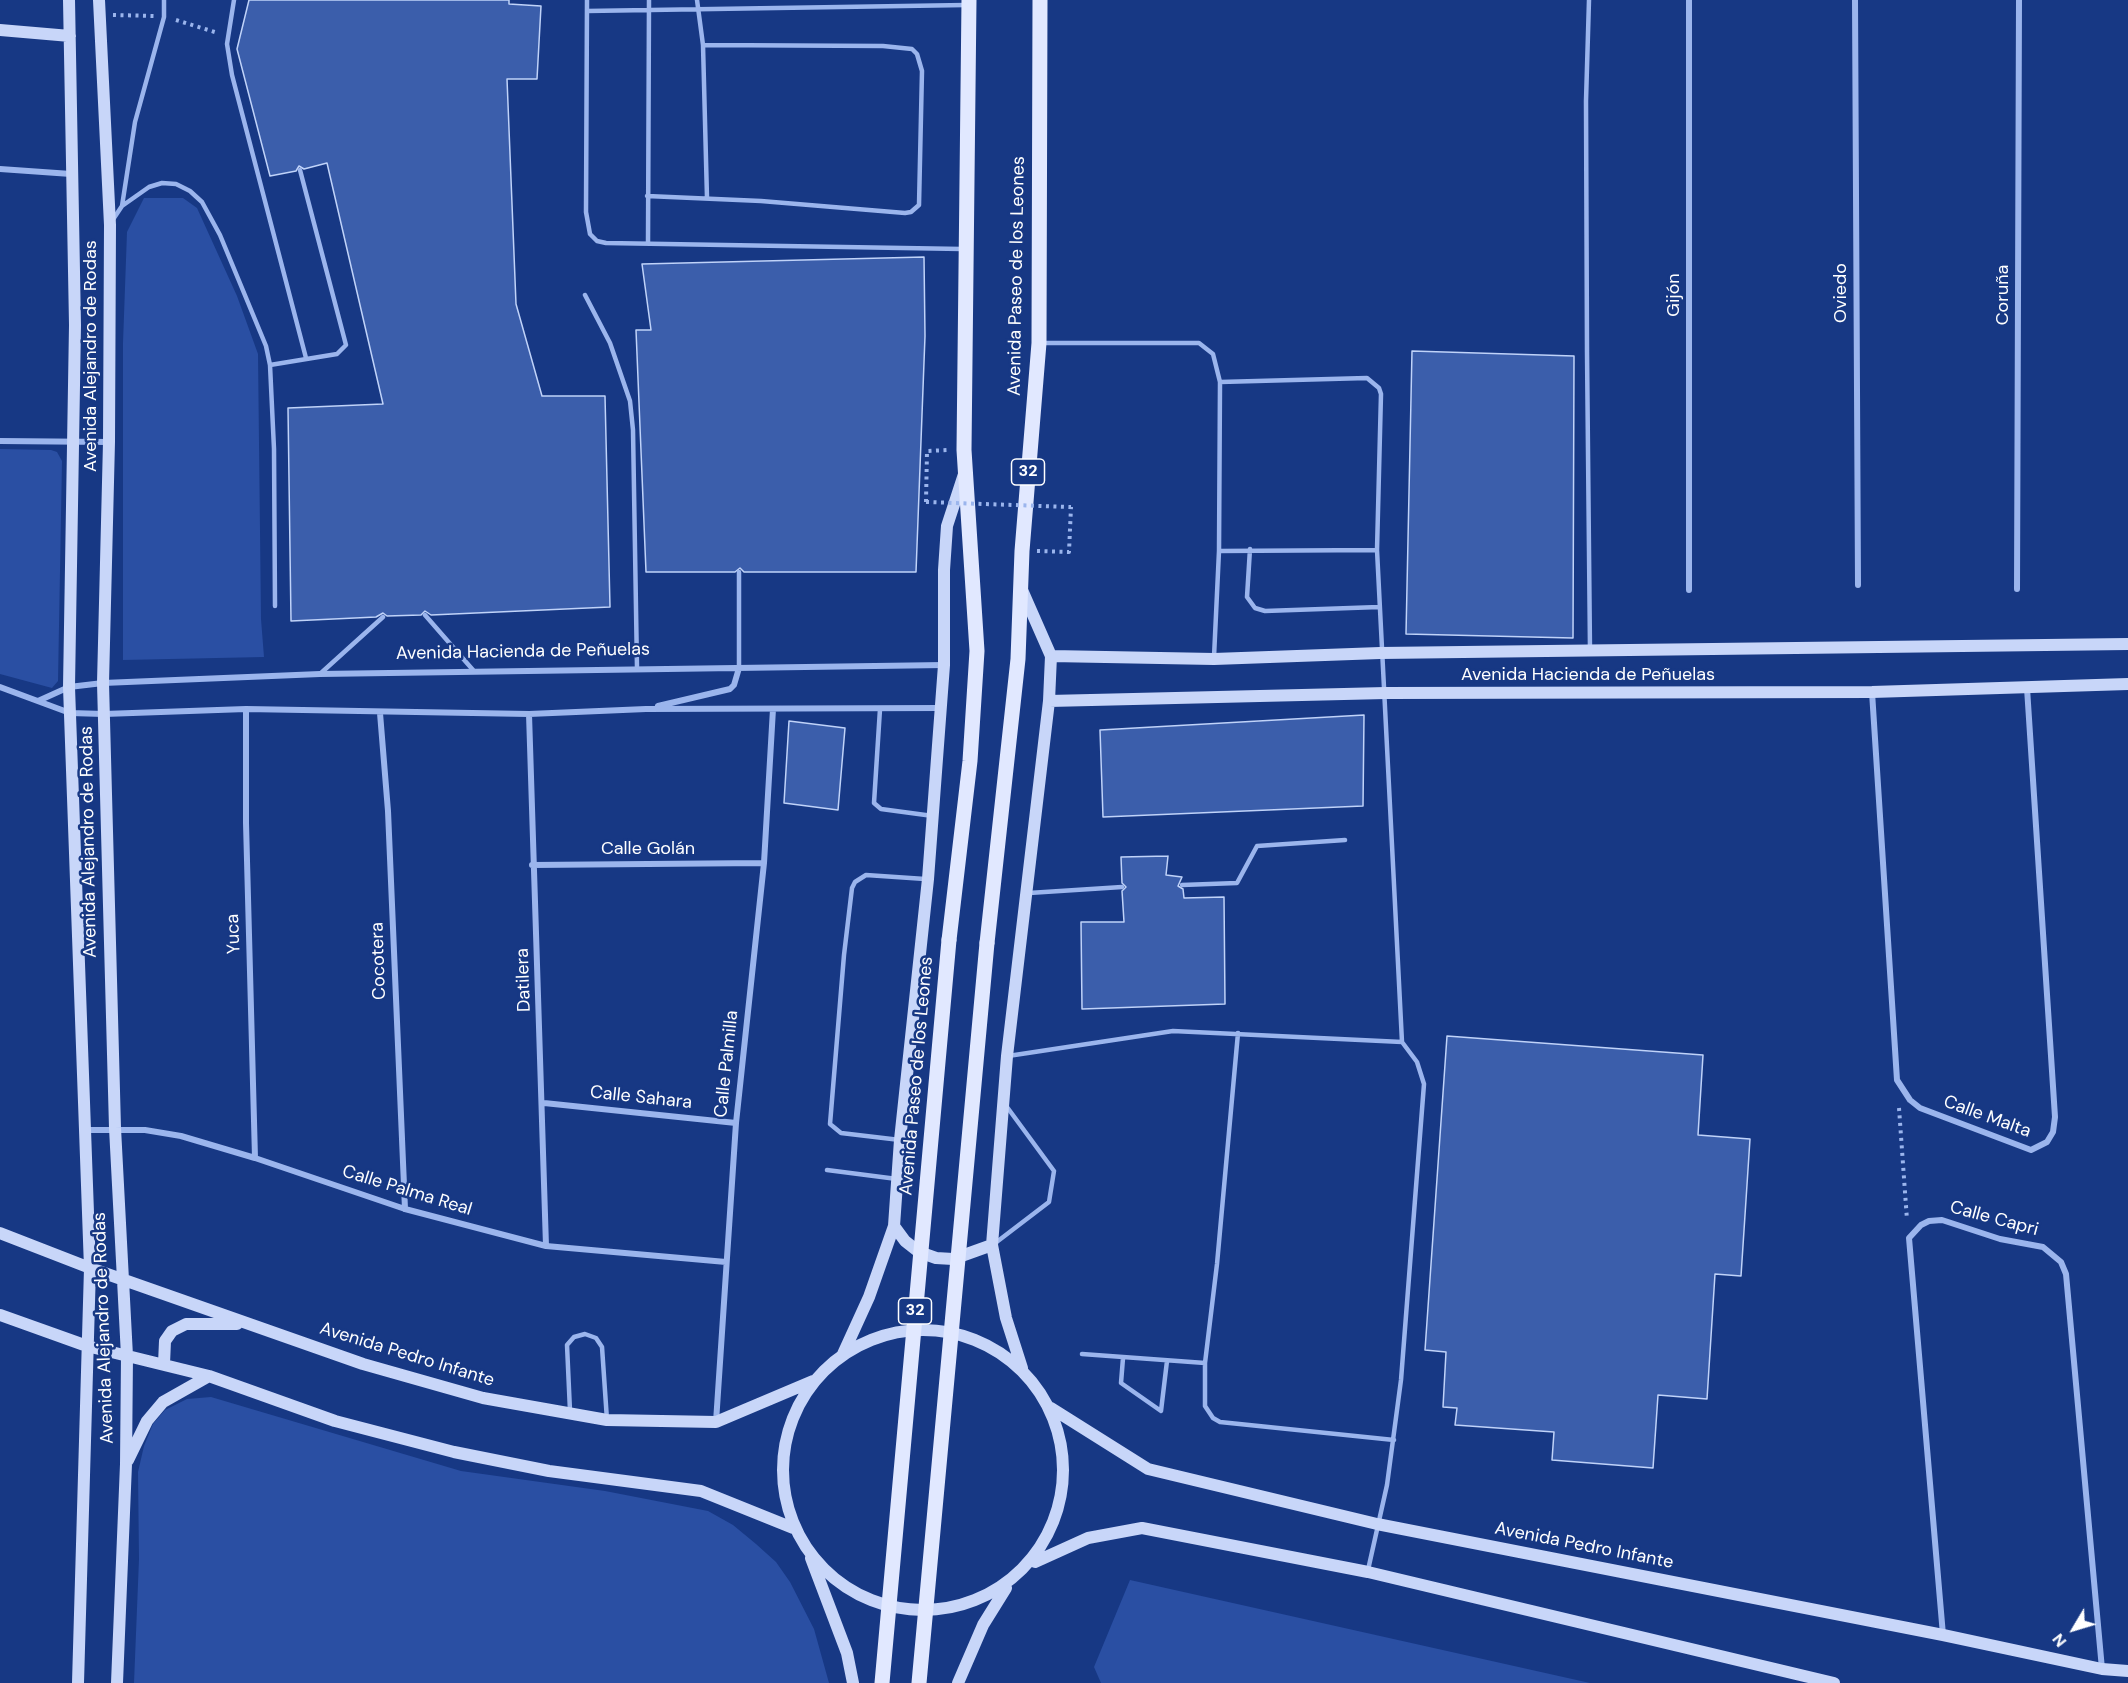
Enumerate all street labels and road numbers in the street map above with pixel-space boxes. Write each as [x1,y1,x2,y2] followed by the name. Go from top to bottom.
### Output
[1004,156,1030,396] street label: Avenida Paseo de los Leones
[80,240,102,472] street label: Avenida Alejandro de Rodas
[1830,263,1852,323] street label: Oviedo
[1992,265,2014,325] street label: Coruña
[1663,273,1685,317] street label: Gijón
[1012,459,1044,485] road number: 32
[396,639,650,665] street label: Avenida Hacienda de Peñuelas
[1461,664,1715,686] street label: Avenida Hacienda de Peñuelas
[76,726,102,958] street label: Avenida Alejandro de Rodas
[601,838,695,860] street label: Calle Golán
[223,913,245,955] street label: Yuca
[367,922,391,1000] street label: Cocotera
[512,948,536,1012] street label: Datilera
[896,956,938,1196] street label: Avenida Paseo de los Leones
[711,1009,743,1119] street label: Calle Palmilla
[589,1082,693,1114] street label: Calle Sahara
[1940,1091,2034,1143] street label: Calle Malta
[340,1161,474,1221] street label: Calle Palma Real
[1947,1197,2041,1241] street label: Calle Capri
[89,1212,119,1444] street label: Avenida Alejandro de Rodas
[898,1298,932,1324] road number: 32
[317,1318,497,1392] street label: Avenida Pedro Infante
[1493,1518,1675,1574] street label: Avenida Pedro Infante

